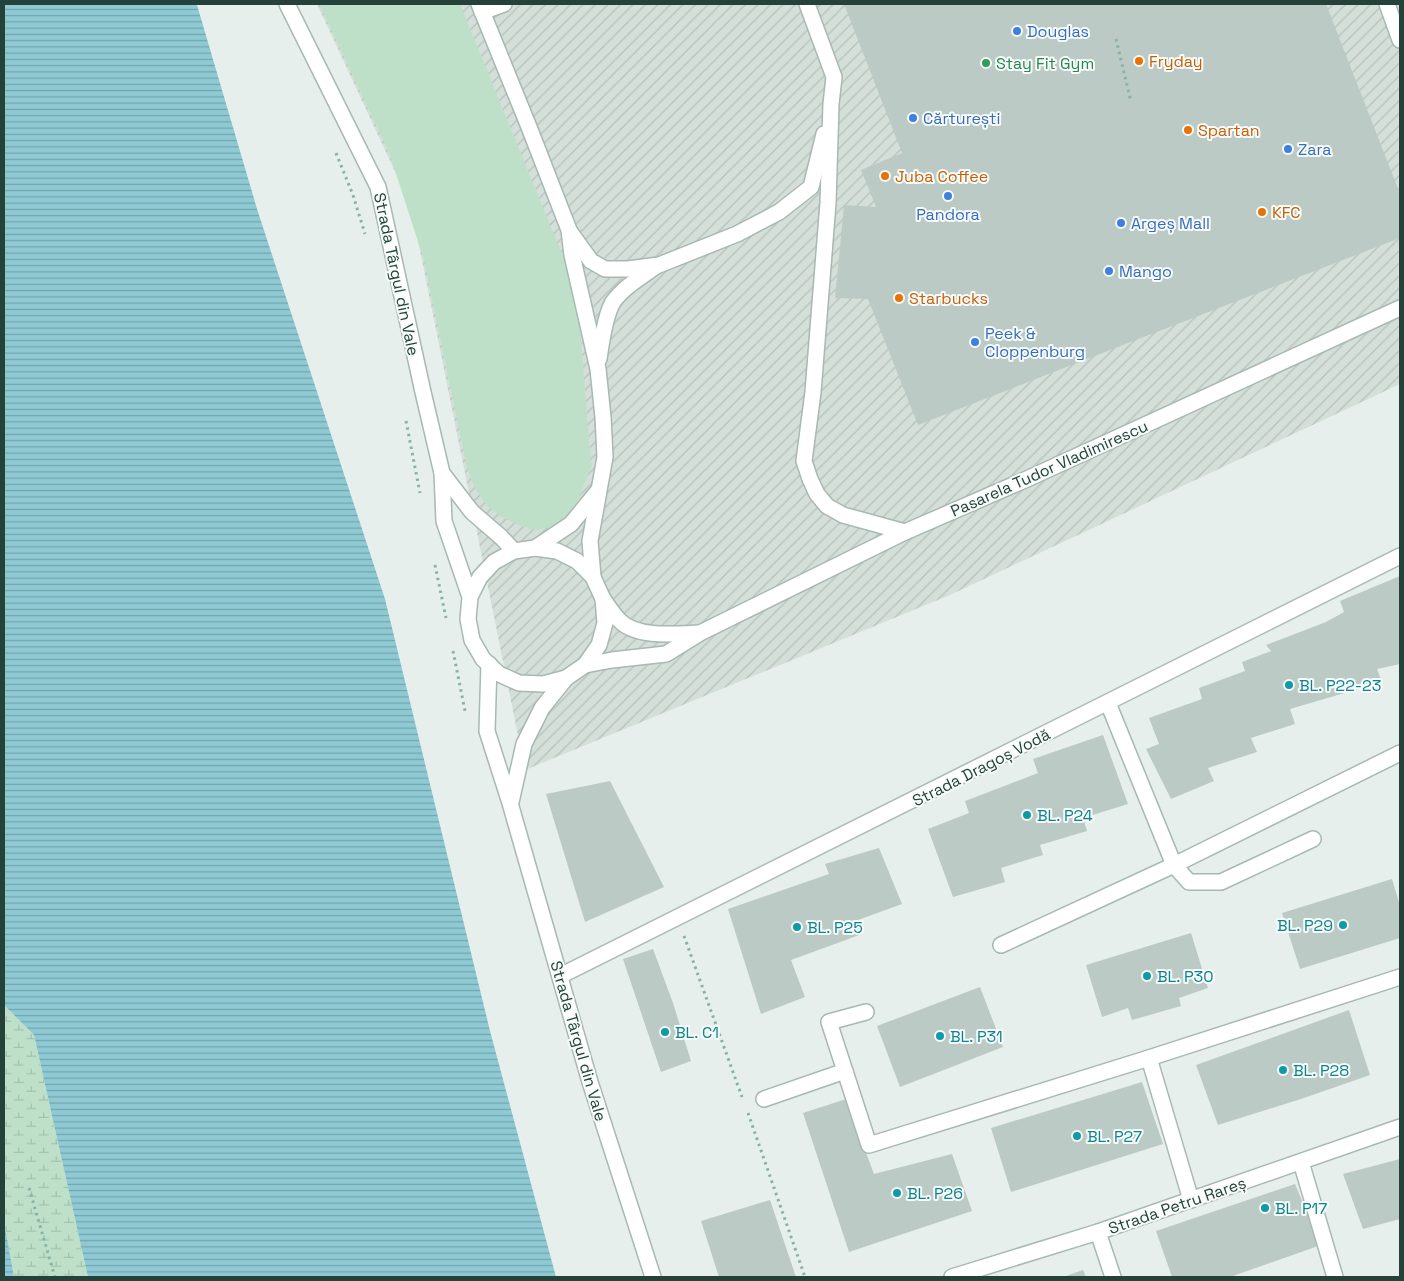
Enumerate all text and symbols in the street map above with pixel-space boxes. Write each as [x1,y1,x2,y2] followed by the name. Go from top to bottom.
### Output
[1027,21,1089,42] place label: Douglas
[1011,25,1023,37] marker: Douglas
[1149,51,1203,72] place label: Fryday
[996,53,1094,74] place label: Stay Fit Gym
[1133,55,1145,67] marker: Fryday
[980,57,992,69] marker: Stay Fit Gym
[923,108,1000,129] place label: Cărturești
[907,112,919,124] marker: Cărturești
[1198,120,1260,141] place label: Spartan
[1182,124,1194,136] marker: Spartan
[1298,139,1331,160] place label: Zara
[1282,143,1294,155] marker: Zara
[895,166,988,187] place label: Juba Coffee
[879,170,891,182] marker: Juba Coffee
[942,190,954,202] marker: Pandora
[369,191,424,357] street label: Strada Târgul din Vale
[1272,202,1301,223] place label: KFC
[916,204,980,225] place label: Pandora
[1256,206,1268,218] marker: KFC
[1131,213,1210,234] place label: Argeș Mall
[1115,217,1127,229] marker: Argeș Mall
[1119,261,1172,282] place label: Mango
[1103,265,1115,277] marker: Mango
[909,288,988,309] place label: Starbucks
[893,292,905,304] marker: Starbucks
[985,323,1085,362] place label: Peek & Cloppenburg
[969,336,981,348] marker: Peek & Cloppenburg
[947,415,1151,522] street label: Pasarela Tudor Vladimirescu
[1299,675,1381,696] place label: BL. P22-23
[1283,679,1295,691] marker: BL. P22-23
[909,724,1054,811] street label: Strada Dragoș Vodă
[1037,805,1093,826] place label: BL. P24
[1021,809,1033,821] marker: BL. P24
[1277,915,1333,936] place label: BL. P29
[807,917,863,938] place label: BL. P25
[1337,919,1349,931] marker: BL. P29
[791,921,803,933] marker: BL. P25
[546,958,611,1124] street label: Strada Târgul din Vale
[1157,966,1213,987] place label: BL. P30
[1141,970,1153,982] marker: BL. P30
[675,1022,719,1043] place label: BL. C1
[659,1026,671,1038] marker: BL. C1
[950,1026,1003,1047] place label: BL. P31
[934,1030,946,1042] marker: BL. P31
[1293,1060,1349,1081] place label: BL. P28
[1277,1064,1289,1076] marker: BL. P28
[1087,1126,1142,1147] place label: BL. P27
[1071,1130,1083,1142] marker: BL. P27
[1106,1172,1249,1239] street label: Strada Petru Rareș
[907,1183,963,1204] place label: BL. P26
[891,1187,903,1199] marker: BL. P26
[1275,1198,1327,1219] place label: BL. P17
[1259,1202,1271,1214] marker: BL. P17

